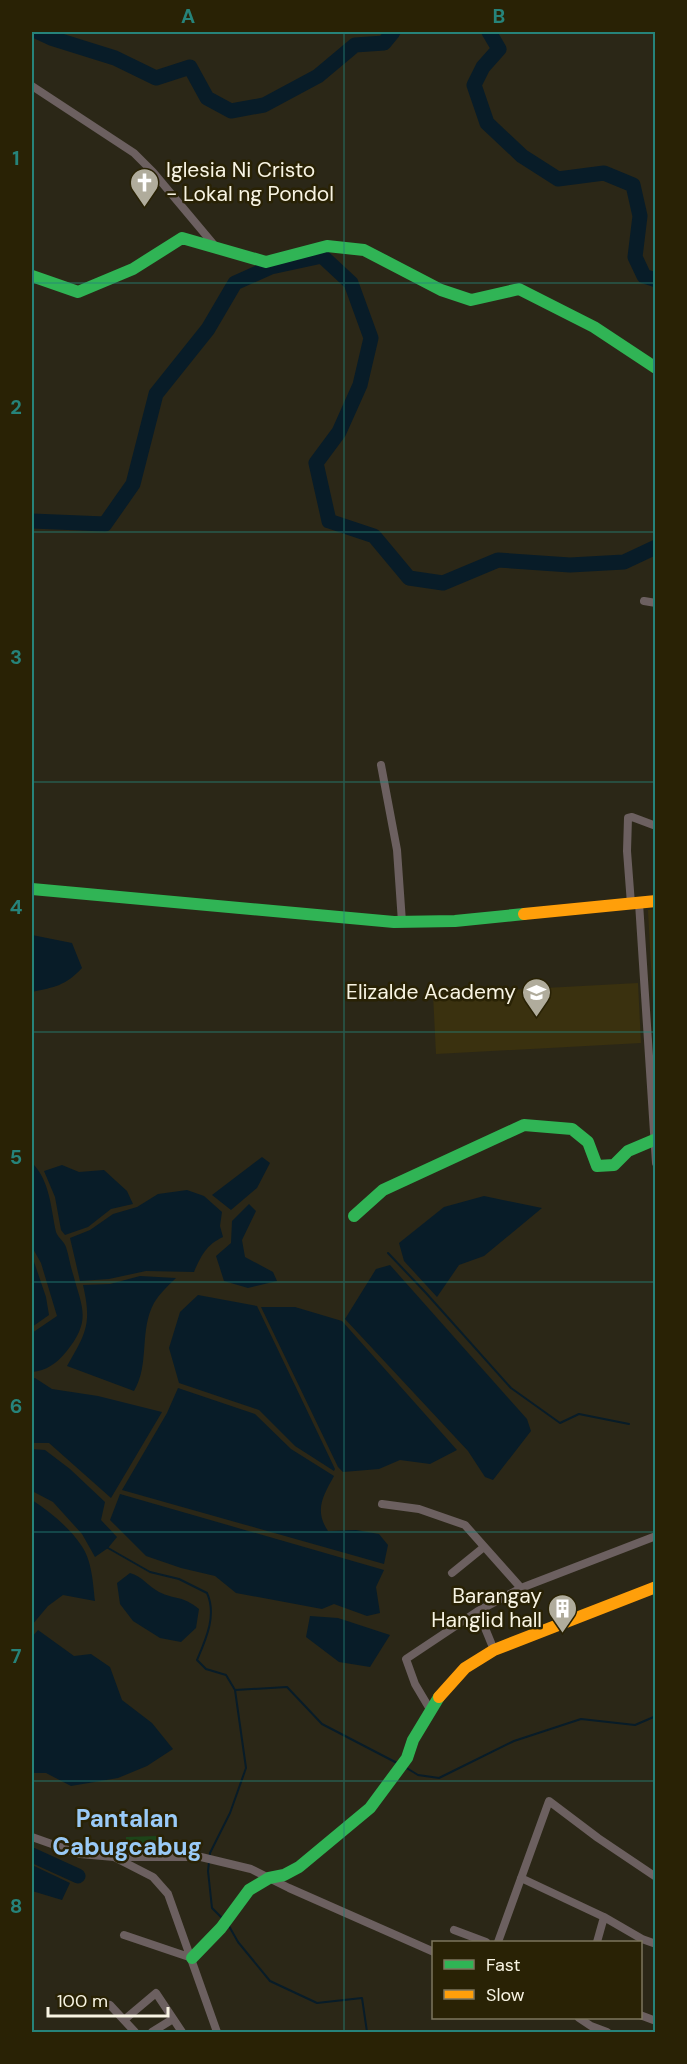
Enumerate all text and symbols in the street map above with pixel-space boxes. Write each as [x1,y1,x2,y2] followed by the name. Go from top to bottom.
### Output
[181,3,195,29] text: A
[493,3,505,29] text: B
[12,145,20,171] text: 1
[166,156,334,208] place label: Iglesia Ni Cristo - Lokal ng Pondol
[129,166,161,208] church icon: Iglesia Ni Cristo - Lokal ng Pondol
[10,394,22,420] text: 2
[10,644,22,670] text: 3
[10,894,23,920] text: 4
[521,976,553,1018] school or university icon: Elizalde Academy
[346,978,516,1006] place label: Elizalde Academy
[10,1144,22,1170] text: 5
[10,1393,22,1419] text: 6
[431,1582,542,1634] place label: Barangay Hanglid hall
[547,1592,579,1634] building icon: Barangay Hanglid hall
[11,1643,22,1669] text: 7
[52,1803,202,1862] district label: Pantalan Cabugcabug
[10,1893,22,1919] text: 8
[432,1941,642,2019] legend
[486,1953,521,1977] text: Fast
[48,1980,168,2018] scale bar
[486,1983,525,2007] text: Slow
[57,1989,108,2013] text: 100 m

